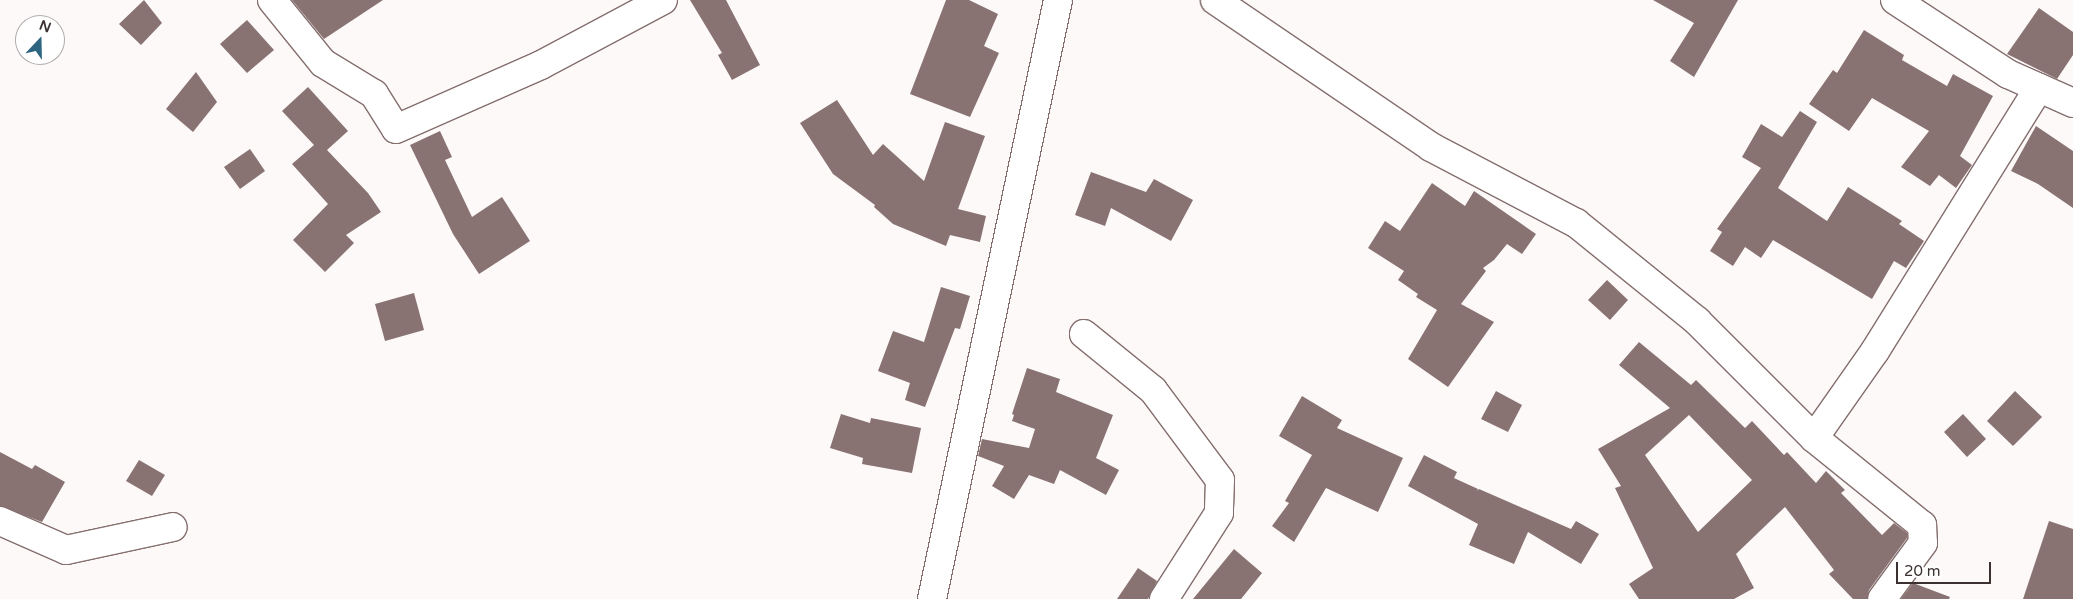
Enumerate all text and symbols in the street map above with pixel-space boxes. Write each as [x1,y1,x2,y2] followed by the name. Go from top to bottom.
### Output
[15,15,65,65] north arrow
[37,17,53,36] text: N
[1898,552,1993,584] scale bar
[1904,562,1941,580] text: 20 m

